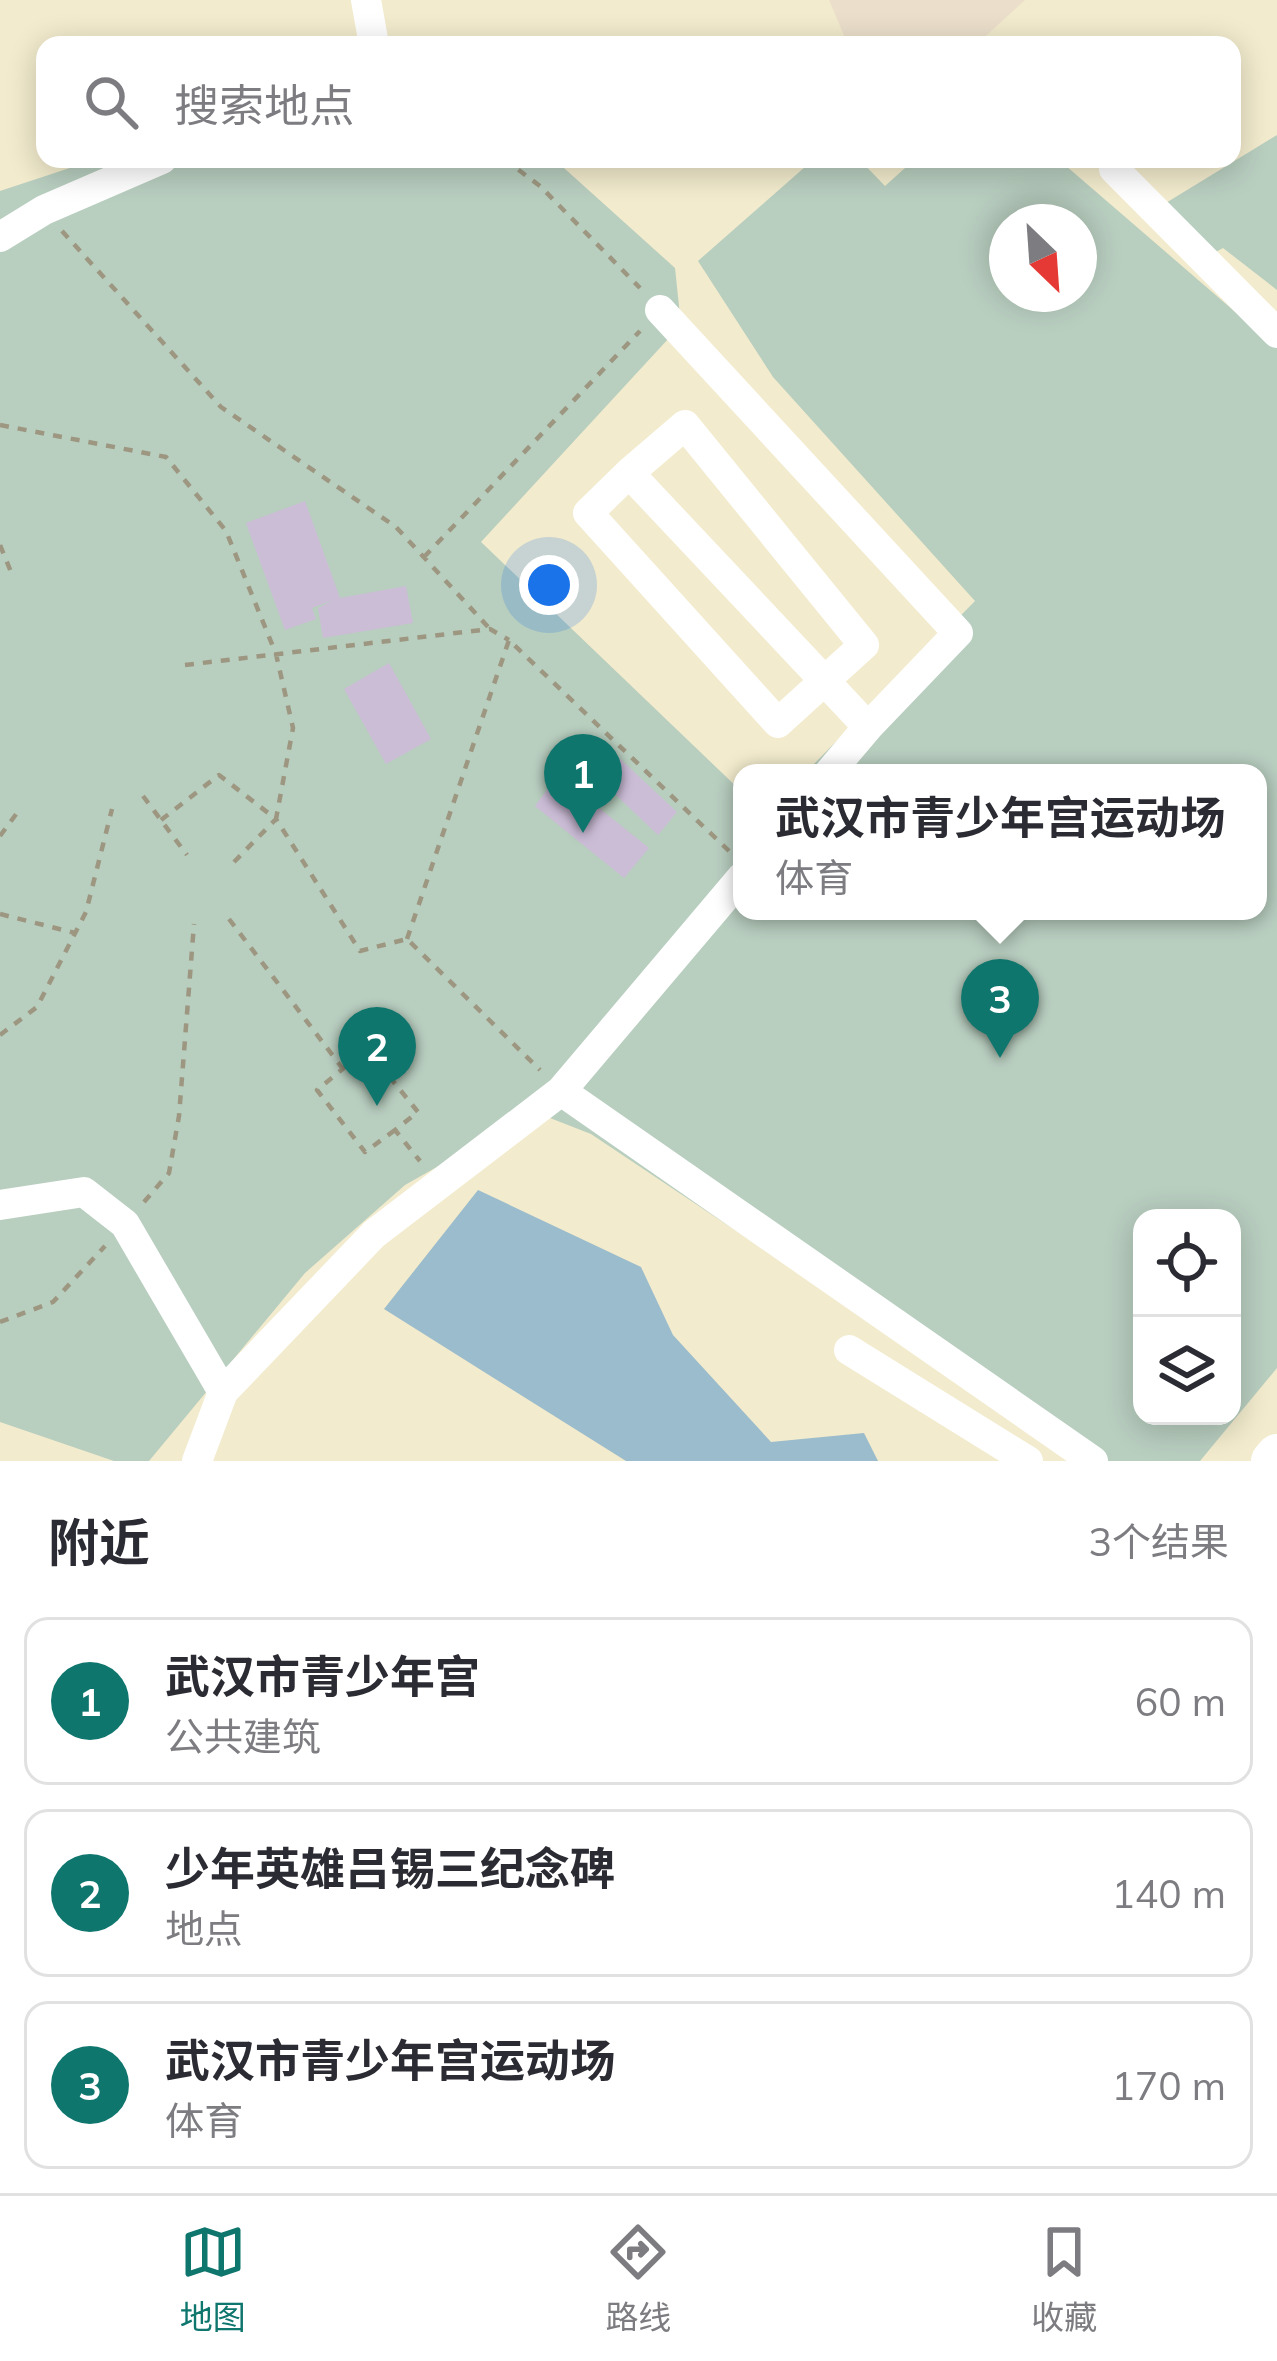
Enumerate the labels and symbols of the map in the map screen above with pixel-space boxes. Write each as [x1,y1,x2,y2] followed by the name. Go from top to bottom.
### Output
[989,204,1097,312] north arrow
[519,555,579,615] your location
[544,734,622,833] pin: 1
[961,959,1039,1058] pin: 3
[338,1007,416,1106] pin: 2

